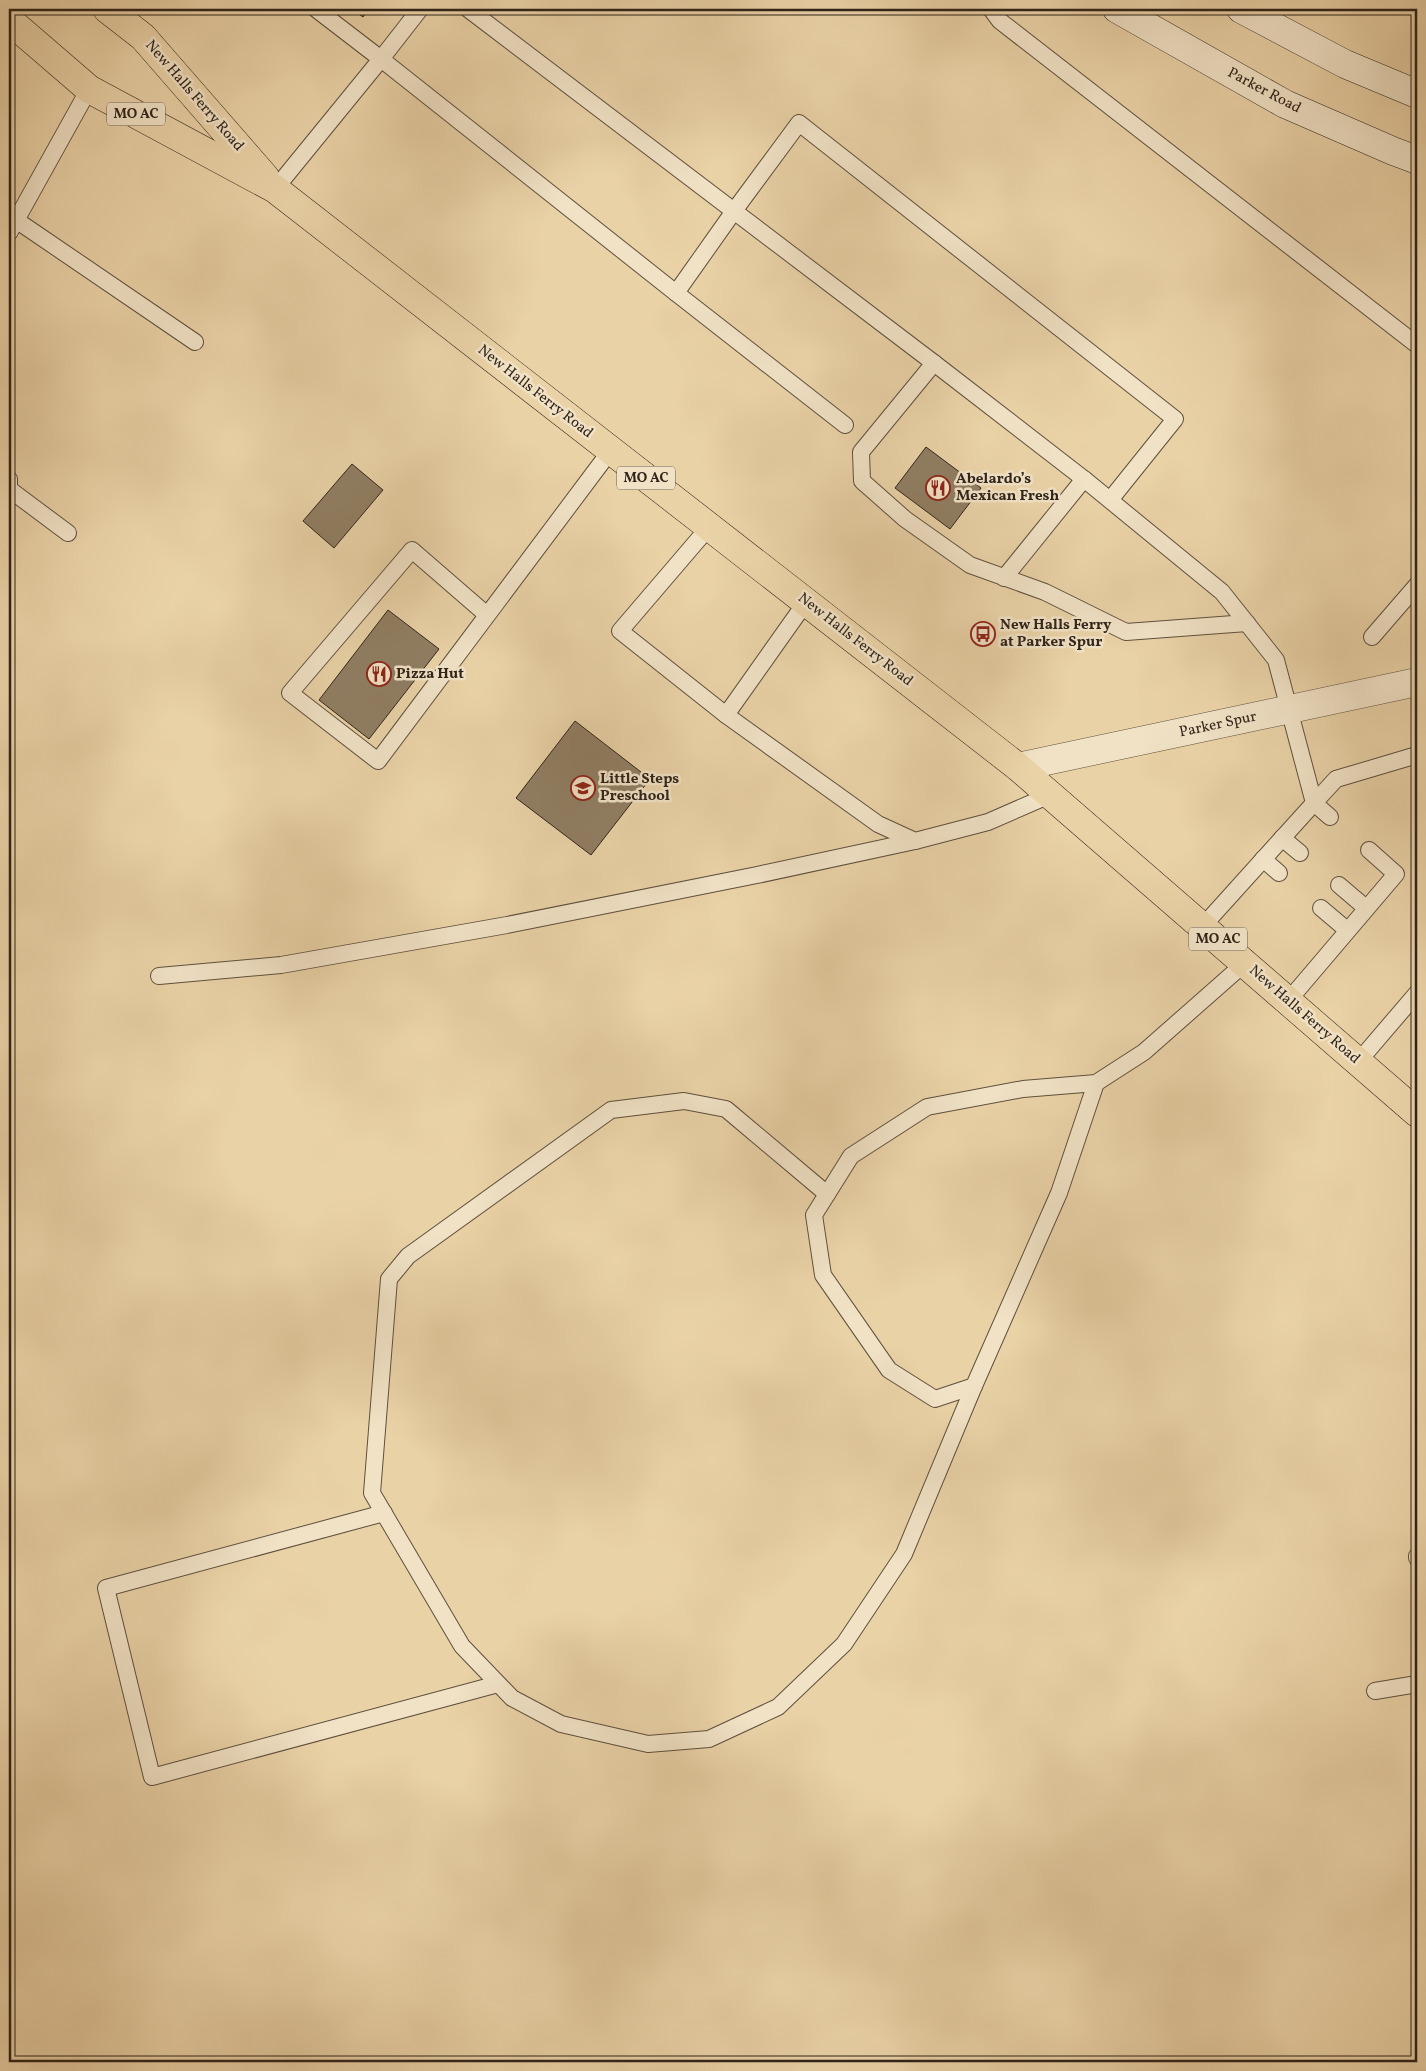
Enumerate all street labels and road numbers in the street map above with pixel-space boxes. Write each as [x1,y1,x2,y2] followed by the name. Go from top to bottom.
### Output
[140,36,248,156] street label: New Halls Ferry Road
[1223,63,1305,119] street label: Parker Road
[107,102,165,126] road number: MO AC
[473,340,597,444] street label: New Halls Ferry Road
[617,466,675,489] road number: MO AC
[793,588,917,692] street label: New Halls Ferry Road
[1177,707,1259,743] street label: Parker Spur
[1189,928,1247,951] road number: MO AC
[1244,961,1364,1069] street label: New Halls Ferry Road

